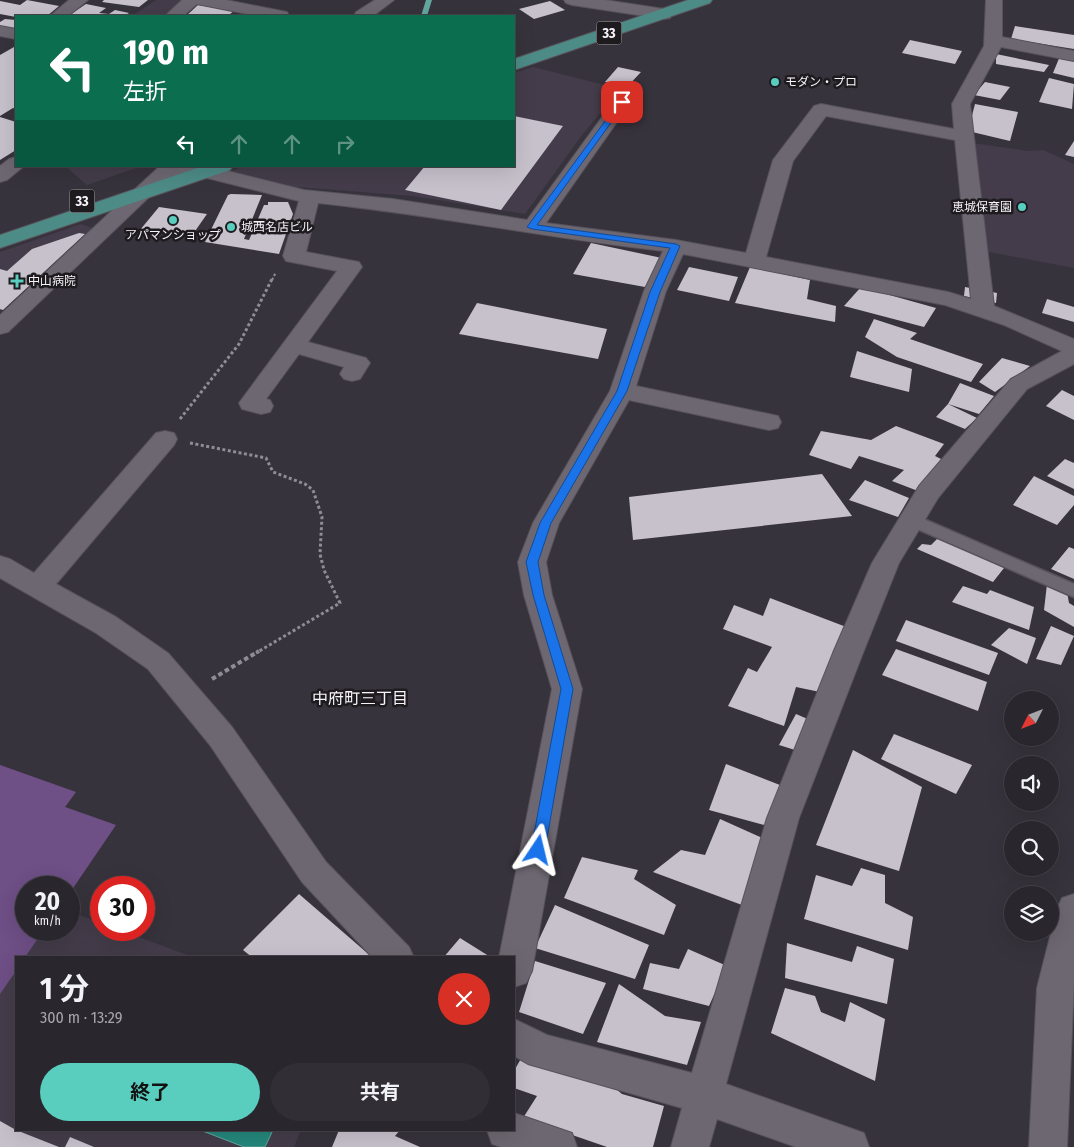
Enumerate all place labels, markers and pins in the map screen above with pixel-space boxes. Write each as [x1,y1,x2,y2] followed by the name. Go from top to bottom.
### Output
[785,75,857,89] place label: モダン・プロ
[769,76,781,88] marker: モダン・プロ
[601,81,643,123] pin
[952,200,1012,214] place label: 恵城保育園
[1016,201,1028,213] marker: 恵城保育園
[167,214,179,226] marker: アパマンショップ
[241,220,313,234] place label: 城西名店ビル
[225,221,237,233] marker: 城西名店ビル
[125,228,221,242] place label: アパマンショップ
[10,274,24,288] marker: 中山病院
[28,274,76,288] place label: 中山病院

